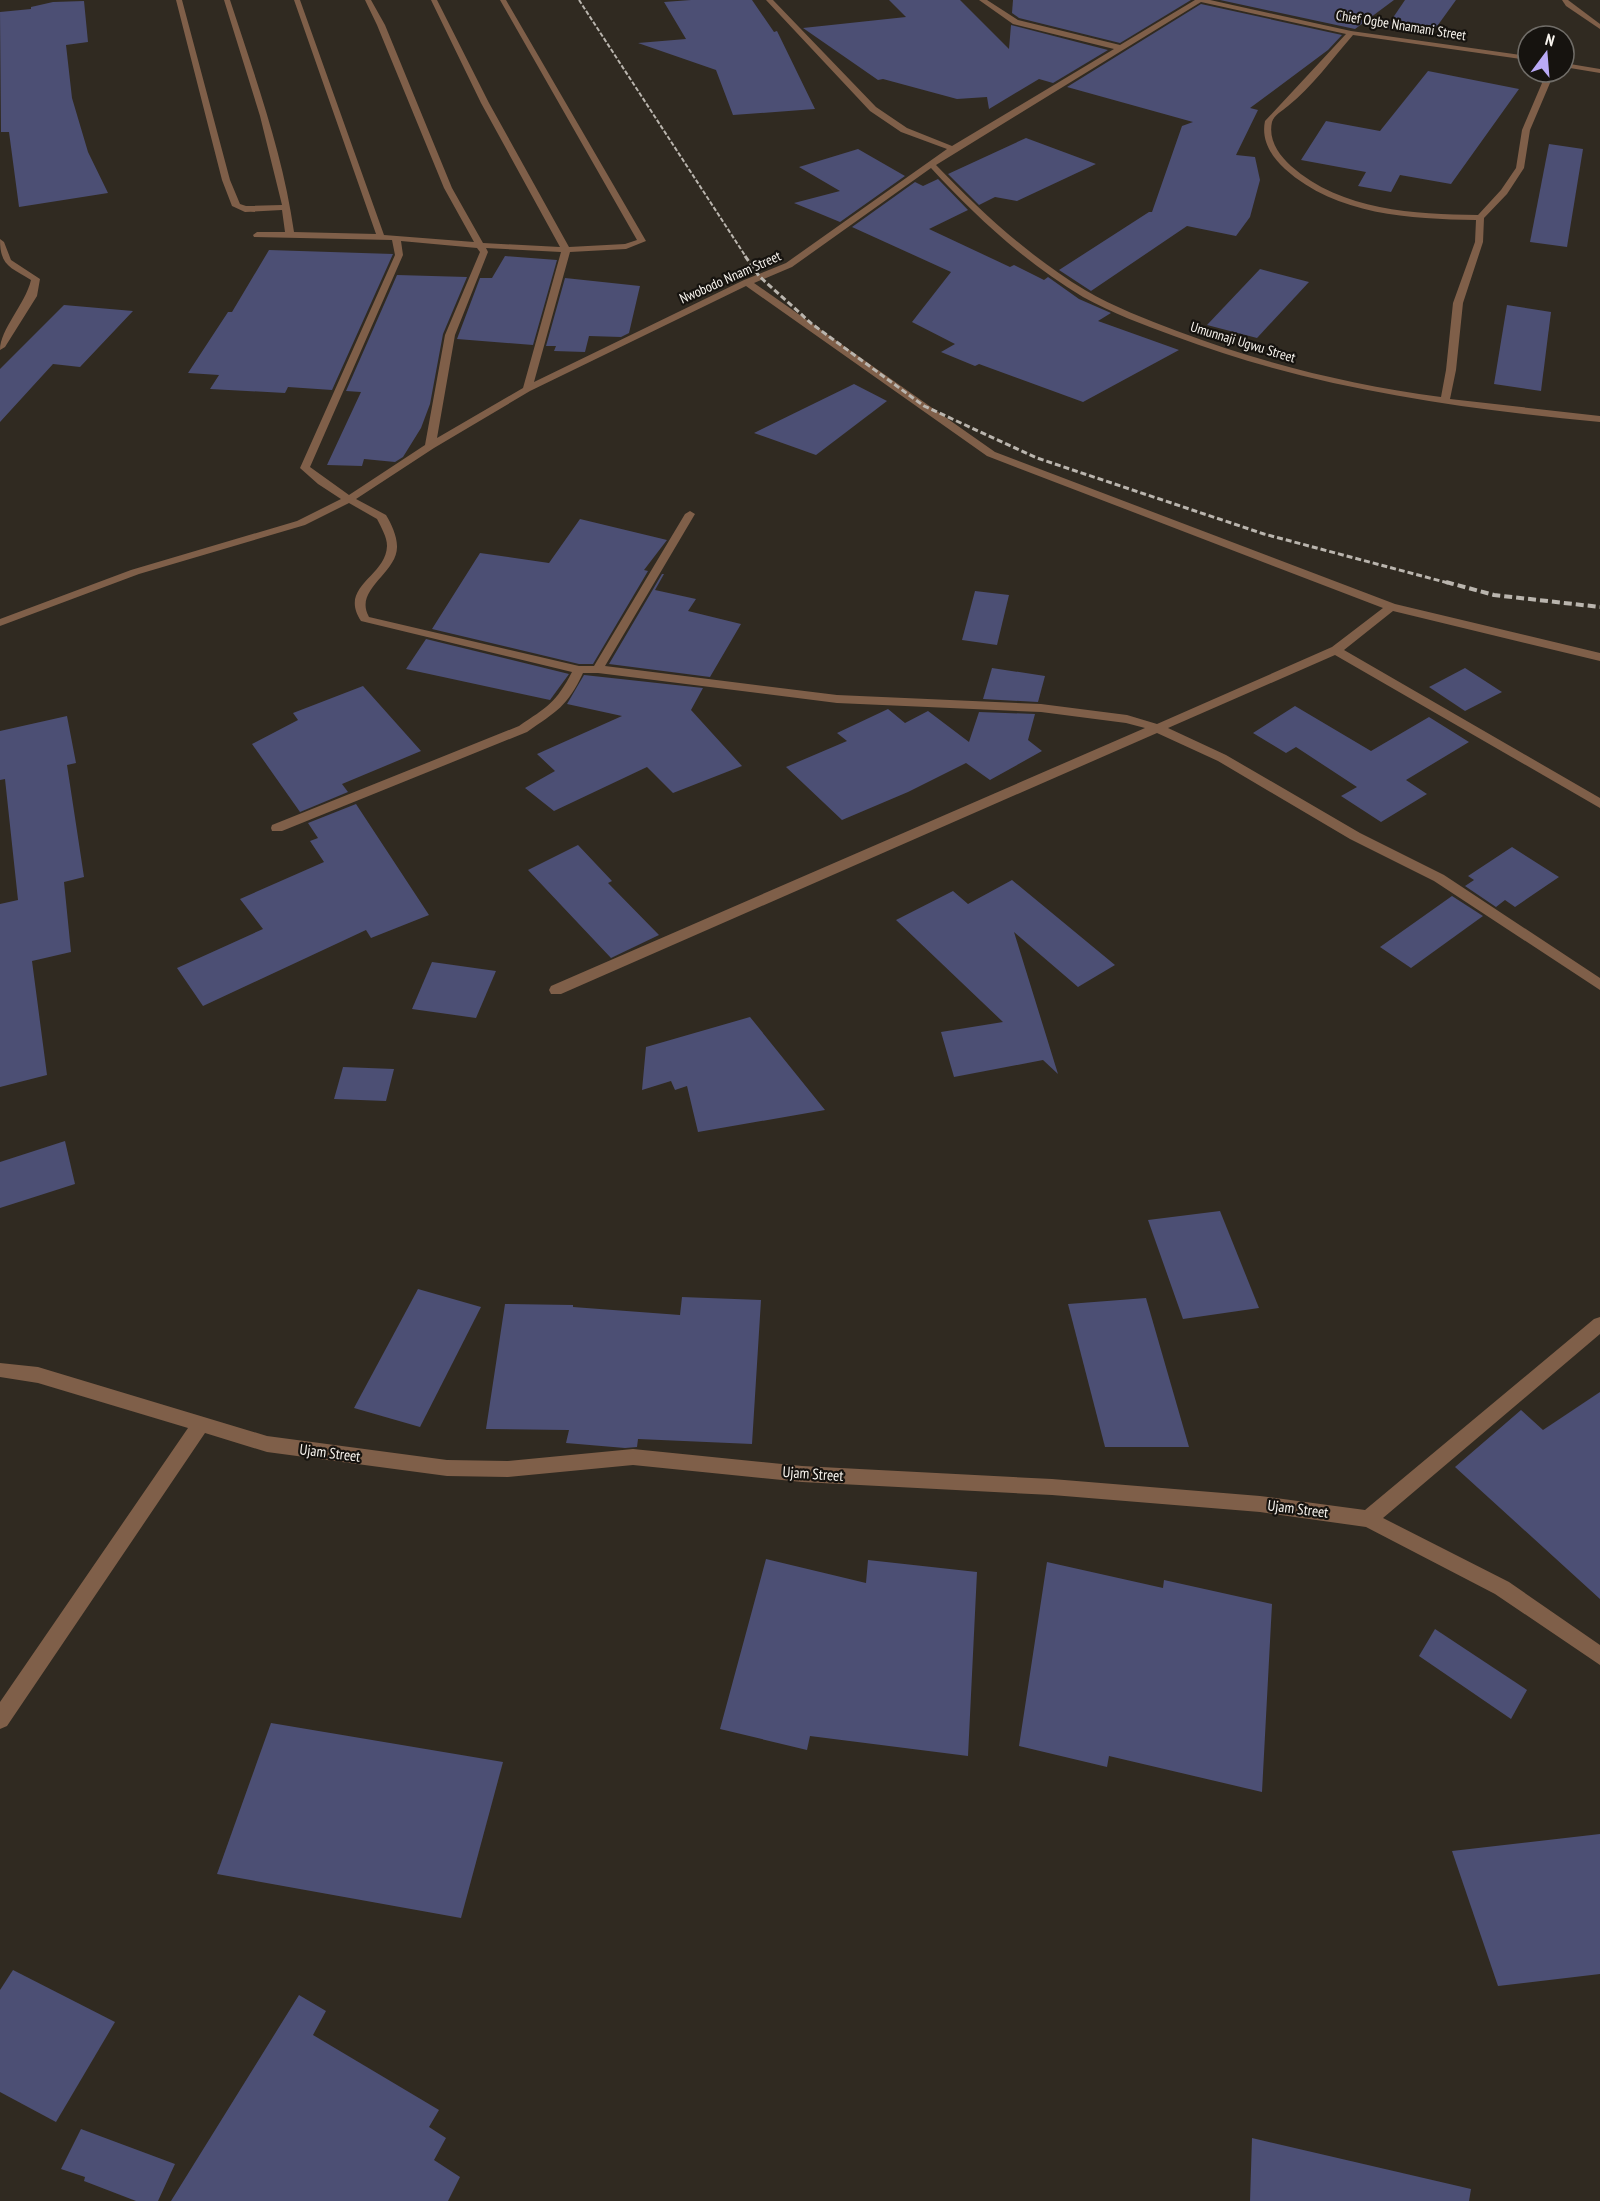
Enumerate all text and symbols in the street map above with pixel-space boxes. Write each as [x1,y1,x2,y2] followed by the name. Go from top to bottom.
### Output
[1335,6,1468,44] street label: Chief Ogbe Nnamani Street
[1516,24,1576,84] north arrow
[1543,29,1557,50] text: N
[676,246,784,307] street label: Nwobodo Nnam Street
[1188,317,1298,367] street label: Umunnaji Ugwu Street
[299,1439,362,1466] street label: Ujam Street
[782,1462,844,1485] street label: Ujam Street
[1267,1495,1330,1522] street label: Ujam Street

